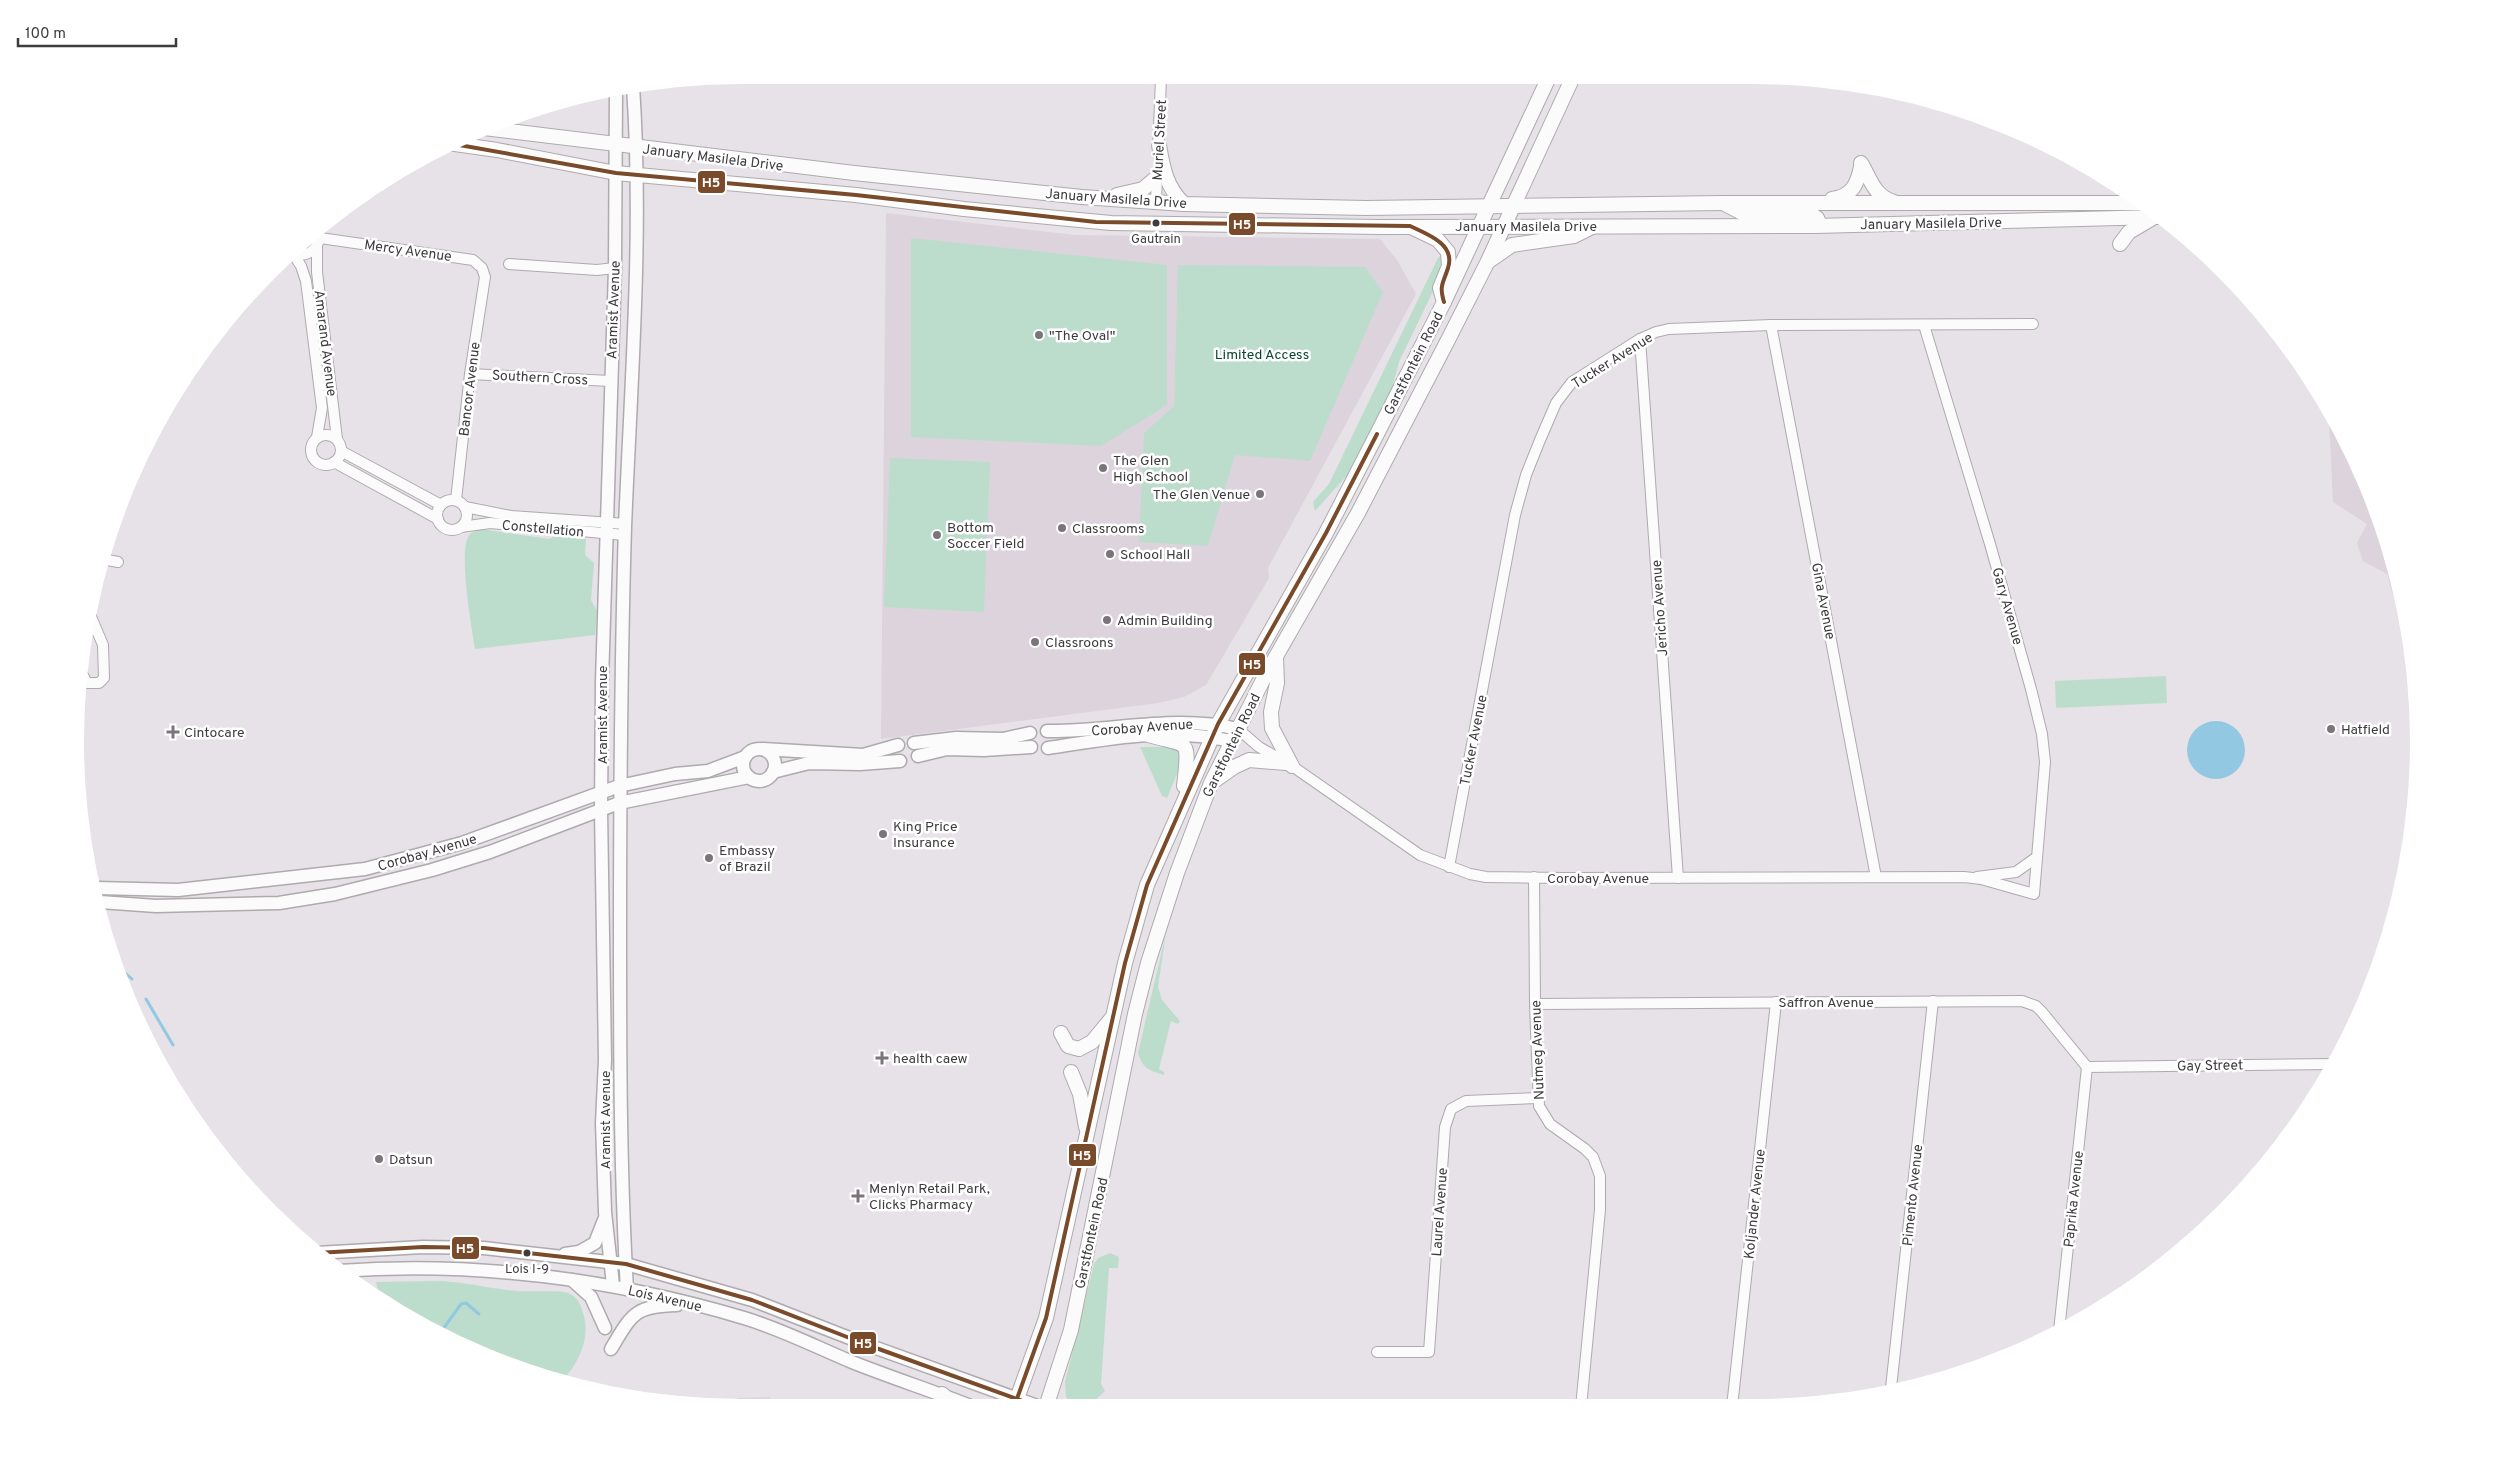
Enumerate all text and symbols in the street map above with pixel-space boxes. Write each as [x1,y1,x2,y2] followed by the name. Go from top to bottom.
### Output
[18,15,175,47] scale bar
[25,25,66,44] text: 100 m
[1150,99,1171,181] street label: Muriel Street
[641,141,784,176] street label: January Masilela Drive
[697,170,726,194] line badge: H5
[702,175,720,192] text: H5
[1045,186,1187,213] street label: January Masilela Drive
[1228,212,1256,236] line badge: H5
[1860,215,2002,234] street label: January Masilela Drive
[1233,217,1251,234] text: H5
[1151,218,1161,228] marker: Gautrain
[1455,219,1597,236] street label: January Masilela Drive
[1131,232,1181,248] place label: Gautrain
[363,237,453,266] street label: Mercy Avenue
[604,260,625,360] street label: Aramist Avenue
[310,289,339,397] street label: Amarand Avenue
[1381,309,1448,418] street label: Garstfontein Road
[1049,328,1115,345] place label: "The Oval"
[1033,329,1045,341] marker: "The Oval"
[1569,330,1656,393] street label: Tucker Avenue
[456,341,485,437] street label: Bancor Avenue
[1215,347,1309,364] park label: Limited Access
[491,367,588,390] street label: Southern Cross
[1113,453,1188,486] place label: The Glen High School
[1097,462,1109,474] marker: The Glen High School
[1153,487,1250,504] place label: The Glen Venue
[1254,488,1266,500] marker: The Glen Venue
[501,517,585,542] street label: Constellation
[947,520,1024,553] place label: Bottom Soccer Field
[1072,521,1145,538] place label: Classrooms
[1056,522,1068,534] marker: Classrooms
[931,529,943,541] marker: Bottom Soccer Field
[1120,547,1190,564] place label: School Hall
[1104,548,1116,560] marker: School Hall
[1649,559,1672,657] street label: Jericho Avenue
[1807,561,1838,641] street label: Gina Avenue
[1987,566,2026,647] street label: Gary Avenue
[1117,613,1213,630] place label: Admin Building
[1101,614,1113,626] marker: Admin Building
[1045,635,1114,652] place label: Classroons
[1029,636,1041,648] marker: Classroons
[1238,652,1266,676] line badge: H5
[1243,657,1261,674] text: H5
[595,666,612,764] street label: Aramist Avenue
[1200,691,1265,800] street label: Garstfontein Road
[1457,693,1492,787] street label: Tucker Avenue
[1091,716,1194,741] street label: Corobay Avenue
[2341,722,2390,739] place label: Hatfield
[2325,723,2337,735] marker: Hatfield
[166,725,180,739] marker: Cintocare
[184,725,245,742] place label: Cintocare
[893,819,957,852] place label: King Price Insurance
[877,828,889,840] marker: King Price Insurance
[376,831,479,876] street label: Corobay Avenue
[719,843,775,876] place label: Embassy of Brazil
[703,852,715,864] marker: Embassy of Brazil
[1547,871,1649,888] street label: Corobay Avenue
[1778,995,1874,1012] street label: Saffron Avenue
[1528,1000,1549,1100] street label: Nutmeg Avenue
[875,1051,889,1065] marker: health caew
[893,1051,968,1068] place label: health caew
[2177,1057,2243,1076] street label: Gay Street
[598,1071,615,1169] street label: Aramist Avenue
[1068,1143,1097,1167] line badge: H5
[1900,1143,1927,1247] street label: Pimento Avenue
[1073,1148,1091,1165] text: H5
[1741,1148,1770,1260] street label: Koljander Avenue
[2061,1150,2088,1248] street label: Paprika Avenue
[389,1152,433,1169] place label: Datsun
[373,1153,385,1165] marker: Datsun
[1429,1167,1452,1257] street label: Laurel Avenue
[1072,1176,1113,1291] street label: Garstfontein Road
[869,1181,990,1214] place label: Menlyn Retail Park, Clicks Pharmacy
[851,1189,865,1203] marker: Menlyn Retail Park, Clicks Pharmacy
[451,1236,480,1260] line badge: H5
[456,1241,474,1258] text: H5
[522,1248,532,1258] marker: Lois I-9
[505,1262,549,1278] place label: Lois I-9
[626,1283,703,1316] street label: Lois Avenue
[849,1331,877,1355] line badge: H5
[854,1336,872,1353] text: H5

